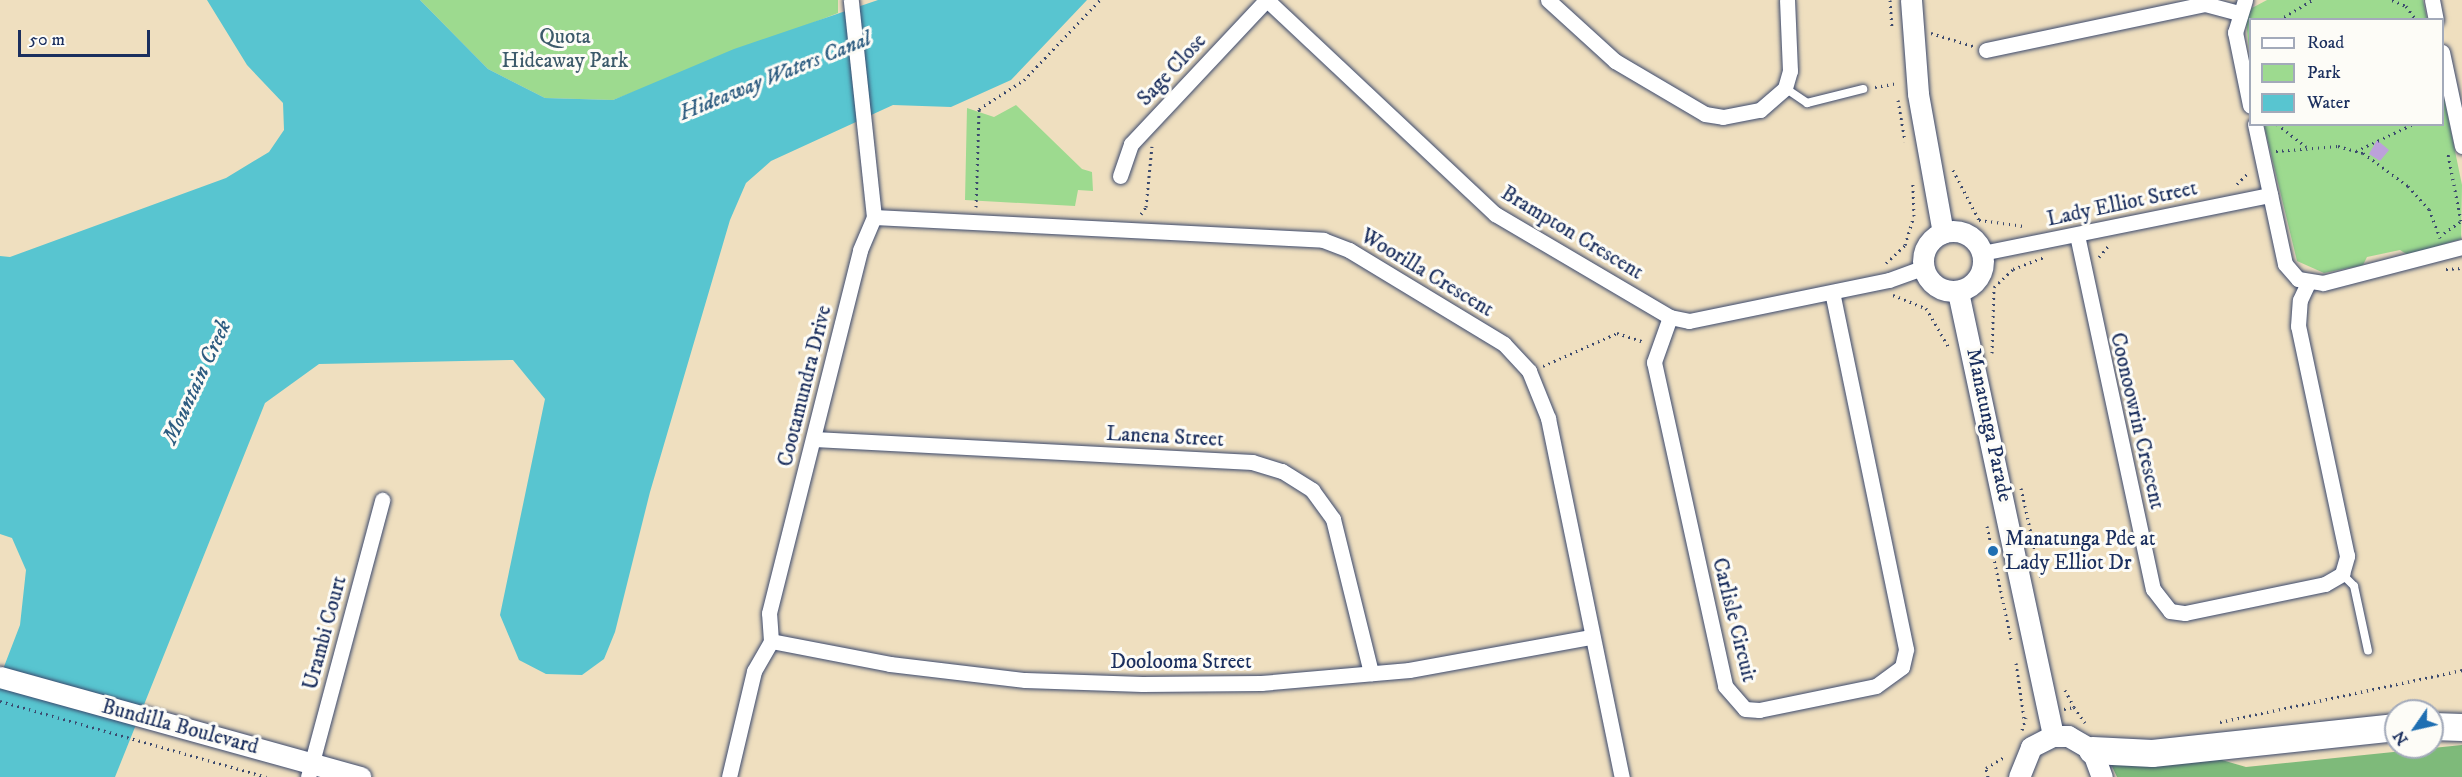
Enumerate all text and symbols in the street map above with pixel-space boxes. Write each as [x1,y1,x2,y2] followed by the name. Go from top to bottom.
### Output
[21,18,153,56] scale bar
[2249,18,2444,126] legend
[502,24,628,74] park label: Quota Hideaway Park
[675,25,875,127] water label: Hideaway Waters Canal
[29,29,65,51] text: 50 m
[1132,29,1212,111] street label: Sage Close
[2307,32,2344,54] text: Road
[2307,62,2341,84] text: Park
[2307,92,2350,114] text: Water
[2045,176,2199,232] street label: Lady Elliot Street
[1496,181,1648,285] street label: Brampton Crescent
[1356,223,1498,323] street label: Woorilla Crescent
[773,303,837,469] street label: Cootamundra Drive
[157,316,237,448] water label: Mountain Creek
[2104,330,2170,512] street label: Coonoowrin Crescent
[1960,346,2018,504] street label: Manatunga Parade
[1106,421,1224,453] street label: Lanena Street
[2005,526,2156,576] place label: Manatunga Pde at Lady Elliot Dr
[1986,544,2000,558] marker: Manatunga Pde at Lady Elliot Dr
[1706,555,1762,685] street label: Carlisle Circuit
[298,573,352,693] street label: Urambi Court
[1110,649,1252,675] street label: Doolooma Street
[99,694,261,760] street label: Bundilla Boulevard
[2384,699,2444,759] north arrow
[2389,727,2413,749] text: N

